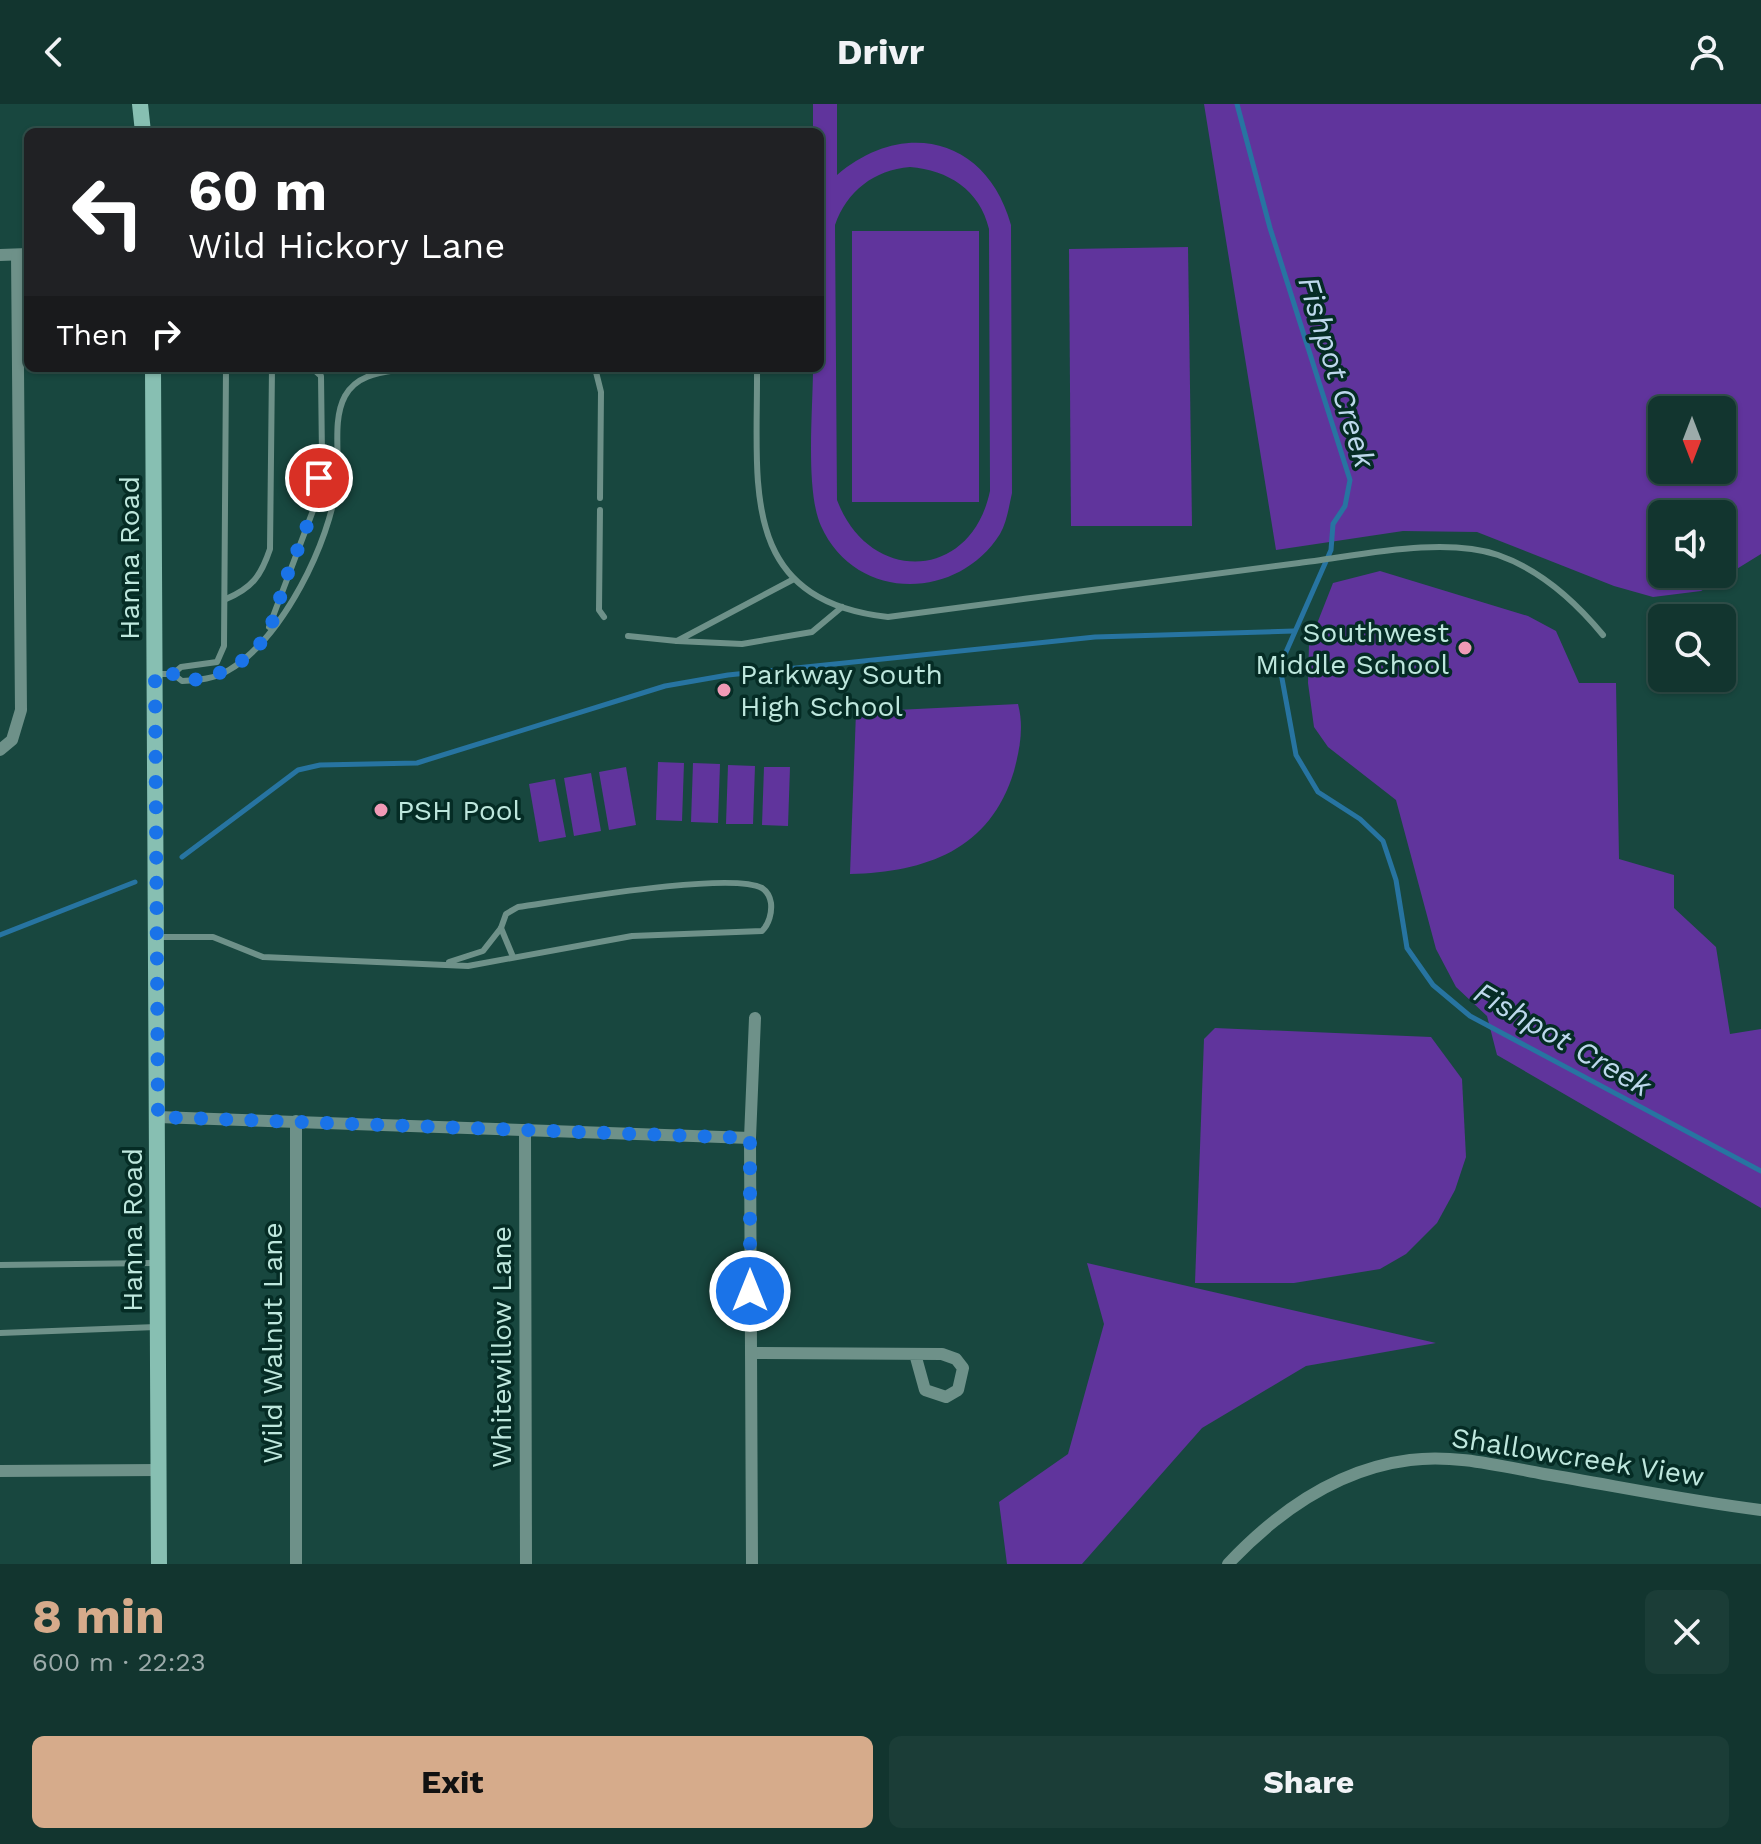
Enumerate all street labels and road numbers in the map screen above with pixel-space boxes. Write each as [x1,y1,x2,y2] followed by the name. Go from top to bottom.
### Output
[113,476,146,640] street label: Hanna Road
[116,1148,149,1312] street label: Hanna Road
[256,1222,289,1464] street label: Wild Walnut Lane
[485,1226,518,1468] street label: Whitewillow Lane
[1449,1421,1707,1493] street label: Shallowcreek View

